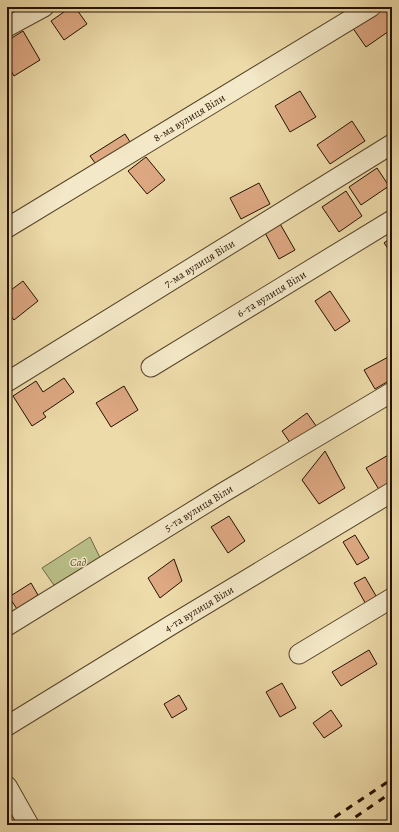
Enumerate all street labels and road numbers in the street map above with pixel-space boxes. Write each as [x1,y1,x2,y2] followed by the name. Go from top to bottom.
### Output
[150,90,228,145] street label: 8-ма вулиця Віли
[161,236,238,291] street label: 7-ма вулиця Віли
[234,267,309,320] street label: 6-та вулиця Віли
[161,481,236,535] street label: 5-та вулиця Віли
[161,582,236,635] street label: 4-та вулиця Віли

